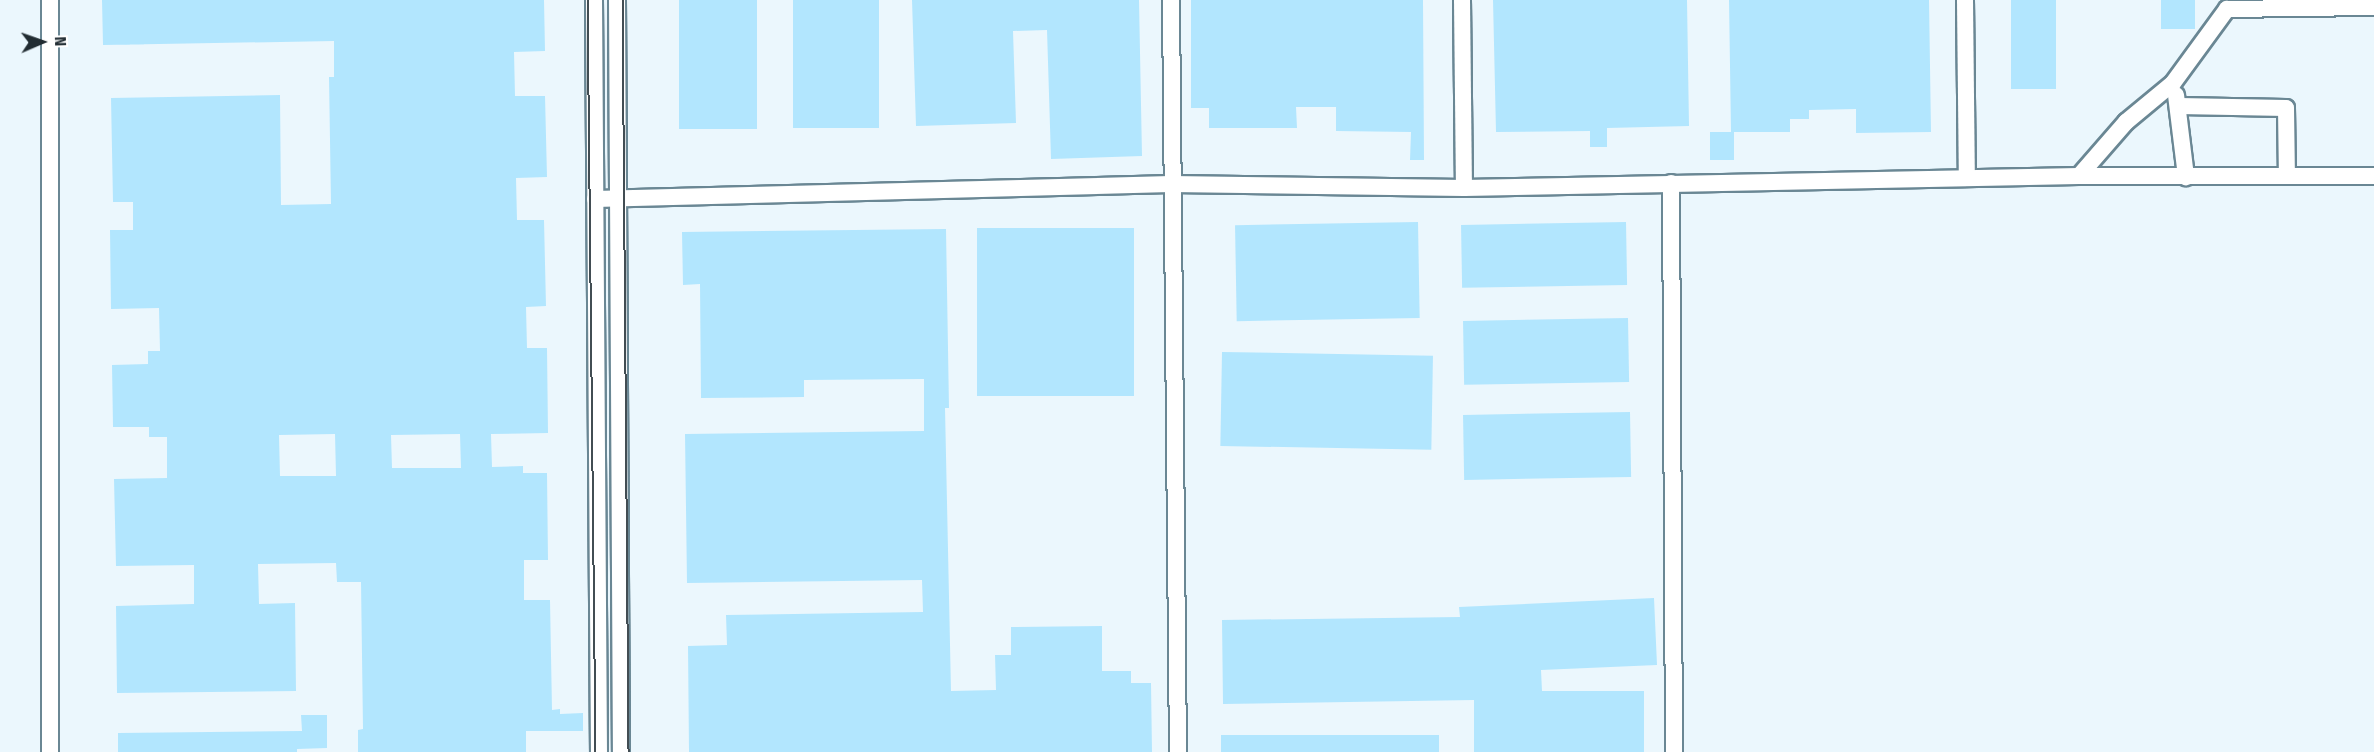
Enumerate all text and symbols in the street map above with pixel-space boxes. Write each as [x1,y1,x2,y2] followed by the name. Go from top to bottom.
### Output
[12,12,72,72] north arrow
[51,36,70,46] text: N

